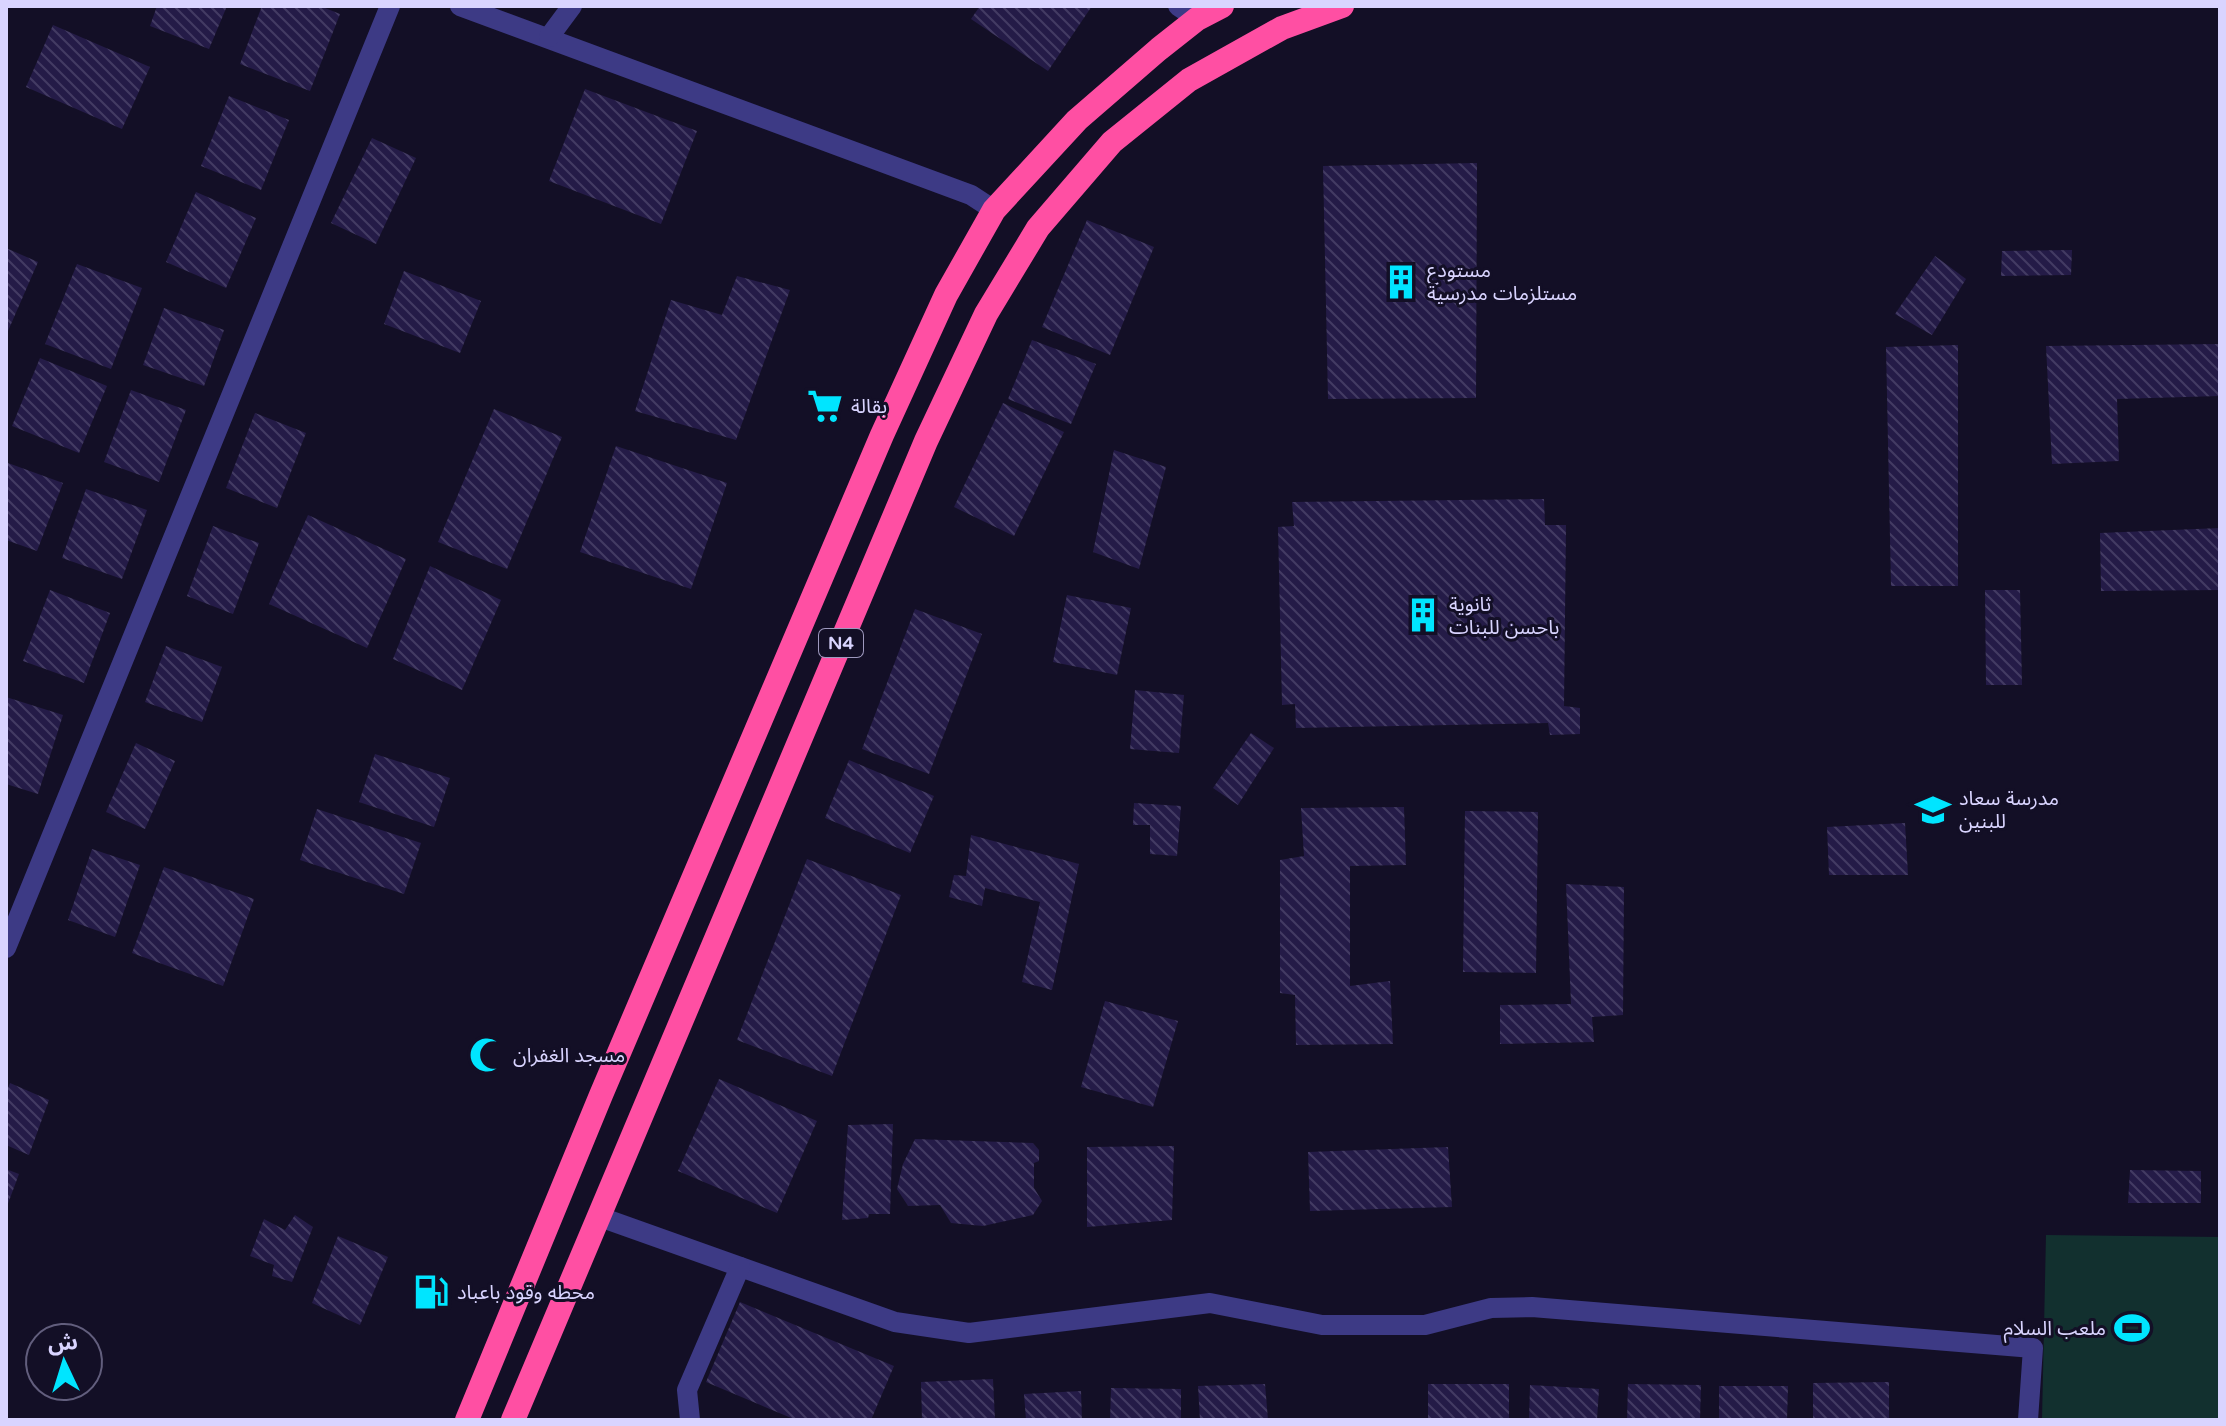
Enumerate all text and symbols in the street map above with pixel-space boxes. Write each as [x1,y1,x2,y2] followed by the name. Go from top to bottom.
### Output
[1427,259,1577,306] place label: مستودع مستلزمات مدرسية
[1382,263,1420,301] building icon: مستودع مستلزمات مدرسية
[806,387,844,425] supermarket icon: بقالة
[851,395,887,419] place label: بقالة
[1449,593,1559,640] place label: ثانوية باحسن للبنات
[1404,596,1442,634] building icon: ثانوية باحسن للبنات
[819,629,863,657] road number: N4
[1959,787,2059,834] place label: مدرسة سعاد للبنين
[1914,791,1952,829] school or university icon: مدرسة سعاد للبنين
[468,1036,506,1074] mosque icon: مسجد الغفران
[513,1044,625,1068] place label: مسجد الغفران
[412,1273,450,1311] fuel station icon: محطه وقود باعباد
[457,1281,595,1305] place label: محطه وقود باعباد
[2113,1309,2151,1347] sports icon: ملعب السلام
[2003,1317,2106,1343] place label: ملعب السلام
[24,1322,104,1402] north arrow
[47,1329,79,1357] text: ش

